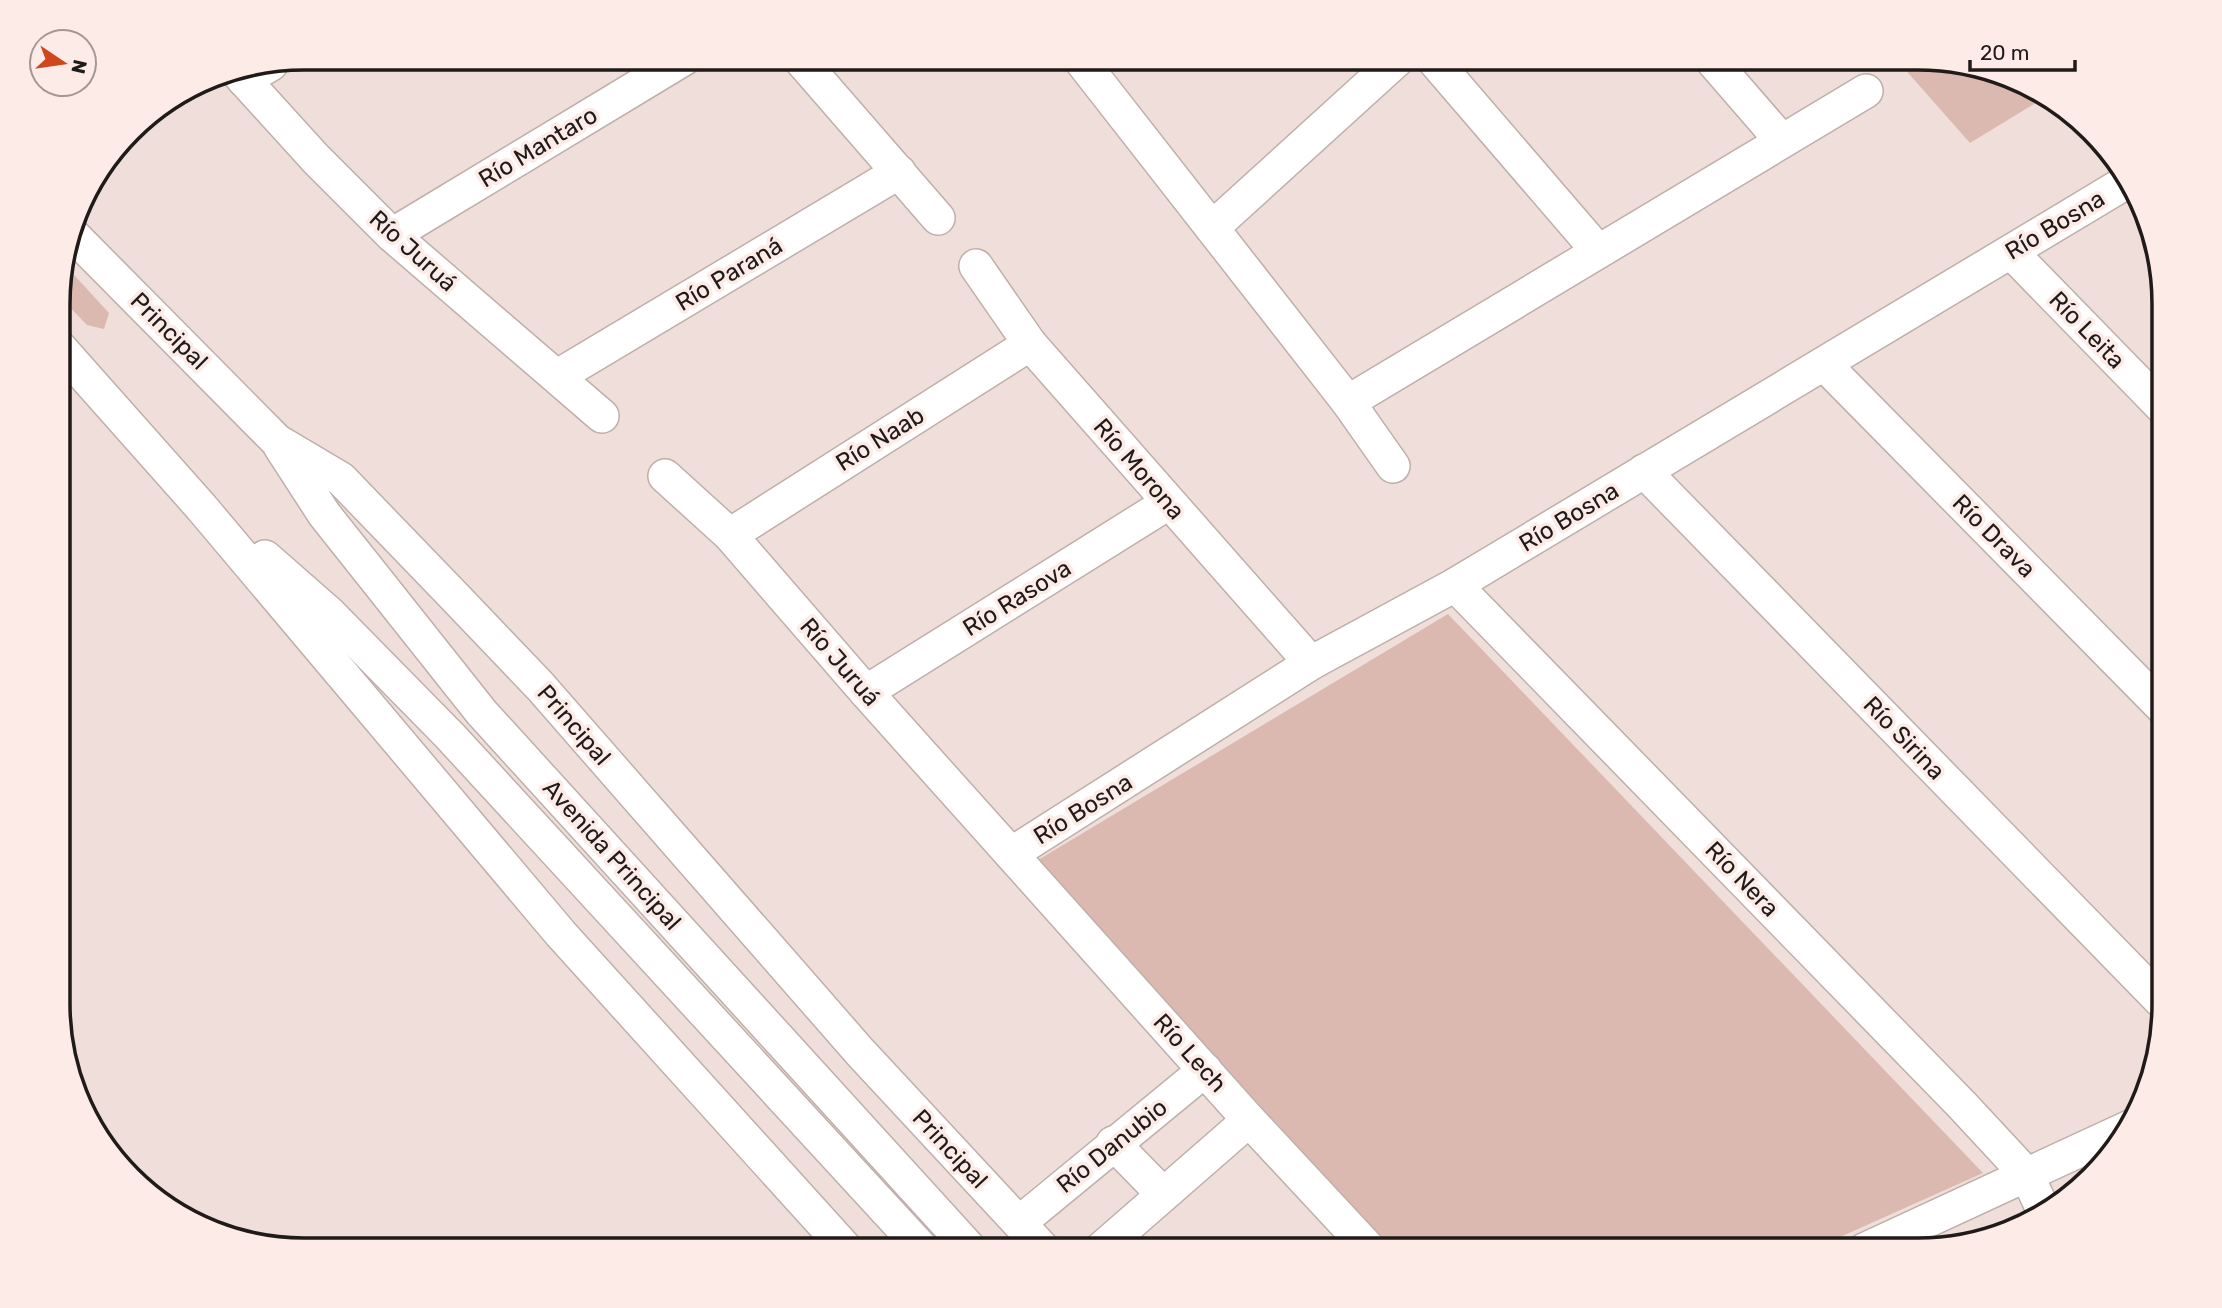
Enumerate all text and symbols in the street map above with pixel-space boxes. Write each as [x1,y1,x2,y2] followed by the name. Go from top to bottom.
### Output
[28,28,98,98] north arrow
[1970,28,2075,72] scale bar
[1980,40,2029,65] text: 20 m
[66,57,92,76] text: N
[474,101,602,193] street label: Río Mantaro
[2000,184,2110,266] street label: Río Bosna
[364,205,462,297] street label: Río Juruá
[671,231,787,317] street label: Río Paraná
[2043,286,2131,374] street label: Río Leita
[125,287,213,375] street label: Principal
[831,401,929,477] street label: Río Naab
[1088,413,1190,525] street label: Río Morona
[1514,476,1624,558] street label: Río Bosna
[1947,489,2041,583] street label: Río Drava
[958,554,1076,642] street label: Río Rasova
[794,612,886,712] street label: Río Juruá
[532,679,616,771] street label: Principal
[1858,691,1950,785] street label: Río Sirina
[1029,768,1137,850] street label: Río Bosna
[537,774,687,936] street label: Avenida Principal
[1699,836,1785,922] street label: Río Nera
[1148,1008,1232,1098] street label: Río Lech
[1051,1093,1173,1199] street label: Río Danubio
[907,1104,993,1194] street label: Principal

